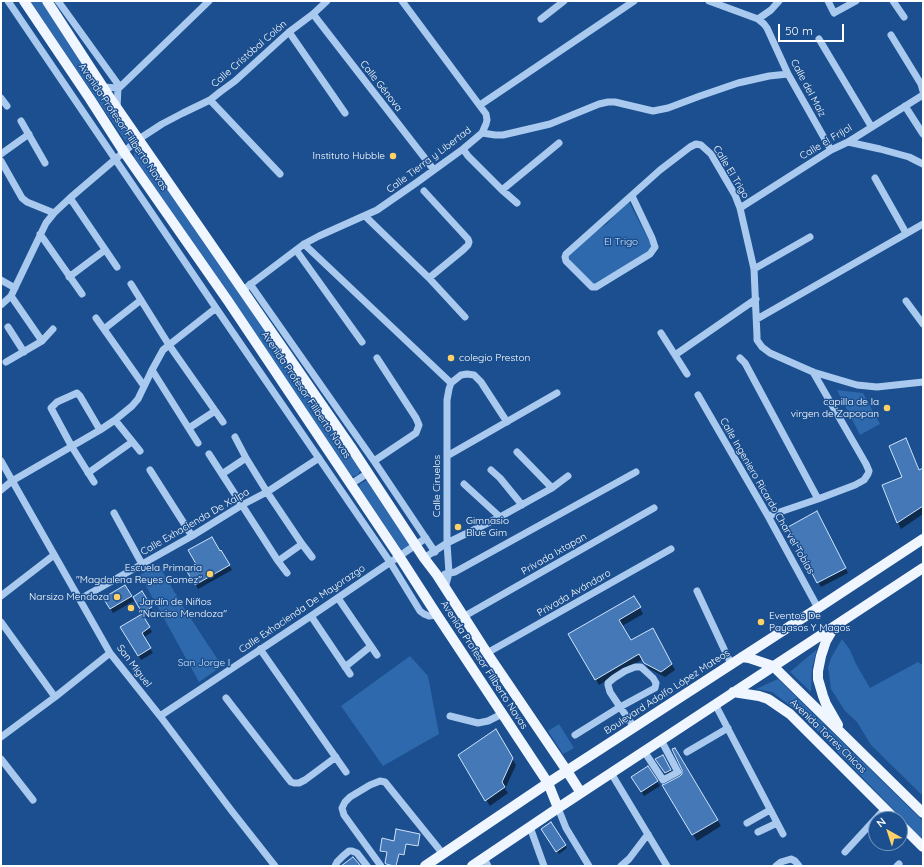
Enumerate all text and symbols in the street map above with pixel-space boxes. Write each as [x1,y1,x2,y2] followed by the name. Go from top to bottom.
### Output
[780,16,846,42] scale bar
[209,18,289,90] street label: Calle Cristóbal Colón
[785,23,813,38] text: 50 m
[788,57,828,119] street label: Calle del Maíz
[357,58,405,114] street label: Calle Génova
[76,61,170,193] street label: Avenida Profesor Filiberto Navas
[798,122,854,162] street label: Calle el Frijol
[384,124,474,196] street label: Calle Tierra y Libertad
[710,143,752,201] street label: Calle El Trigo
[312,150,385,162] place label: Instituto Hubble
[388,151,398,161] marker: Instituto Hubble
[604,236,638,248] park label: El Trigo
[259,329,353,461] street label: Avenida Profesor Filiberto Navas
[459,352,530,364] place label: colegio Preston
[446,353,456,363] marker: colegio Preston
[791,396,879,420] place label: capilla de la virgen de Zapopan
[882,403,892,413] marker: capilla de la virgen de Zapopan
[717,416,817,576] street label: Calle Ingeniero Ricardo Charvel Tobías
[431,455,443,517] street label: Calle Ciruelos
[139,486,251,558] street label: Calle Exhacienda De Xalpa
[466,515,509,538] place label: Gimnasio Blue Gim
[453,522,463,532] marker: Gimnasio Blue Gim
[519,530,589,578] street label: Privada Ixtapan
[76,562,202,586] place label: Escuela Primaria "Magdalena Reyes Gomez"
[237,562,367,656] street label: Calle Exhacienda De Mayorazgo
[535,567,613,619] street label: Privada Avándaro
[205,569,215,579] marker: Escuela Primaria "Magdalena Reyes Gomez"
[29,591,109,603] place label: Narsizo Mendoza
[112,592,122,602] marker: Narsizo Mendoza
[139,596,227,620] place label: Jardín de Niños "Narciso Mendoza"
[438,598,530,732] street label: Avenida Profesor Filiberto Navas
[126,603,136,613] marker: Jardín de Niños "Narciso Mendoza"
[769,610,850,634] place label: Eventos De Payasos Y Magos
[756,617,766,627] marker: Eventos De Payasos Y Magos
[114,642,154,690] street label: San Miguel
[602,647,732,737] street label: Boulevard Adolfo López Mateos
[178,657,230,669] park label: San Jorge I
[787,696,869,776] street label: Avenida Torres Chicas
[868,811,908,851] north arrow
[874,814,889,830] text: N

